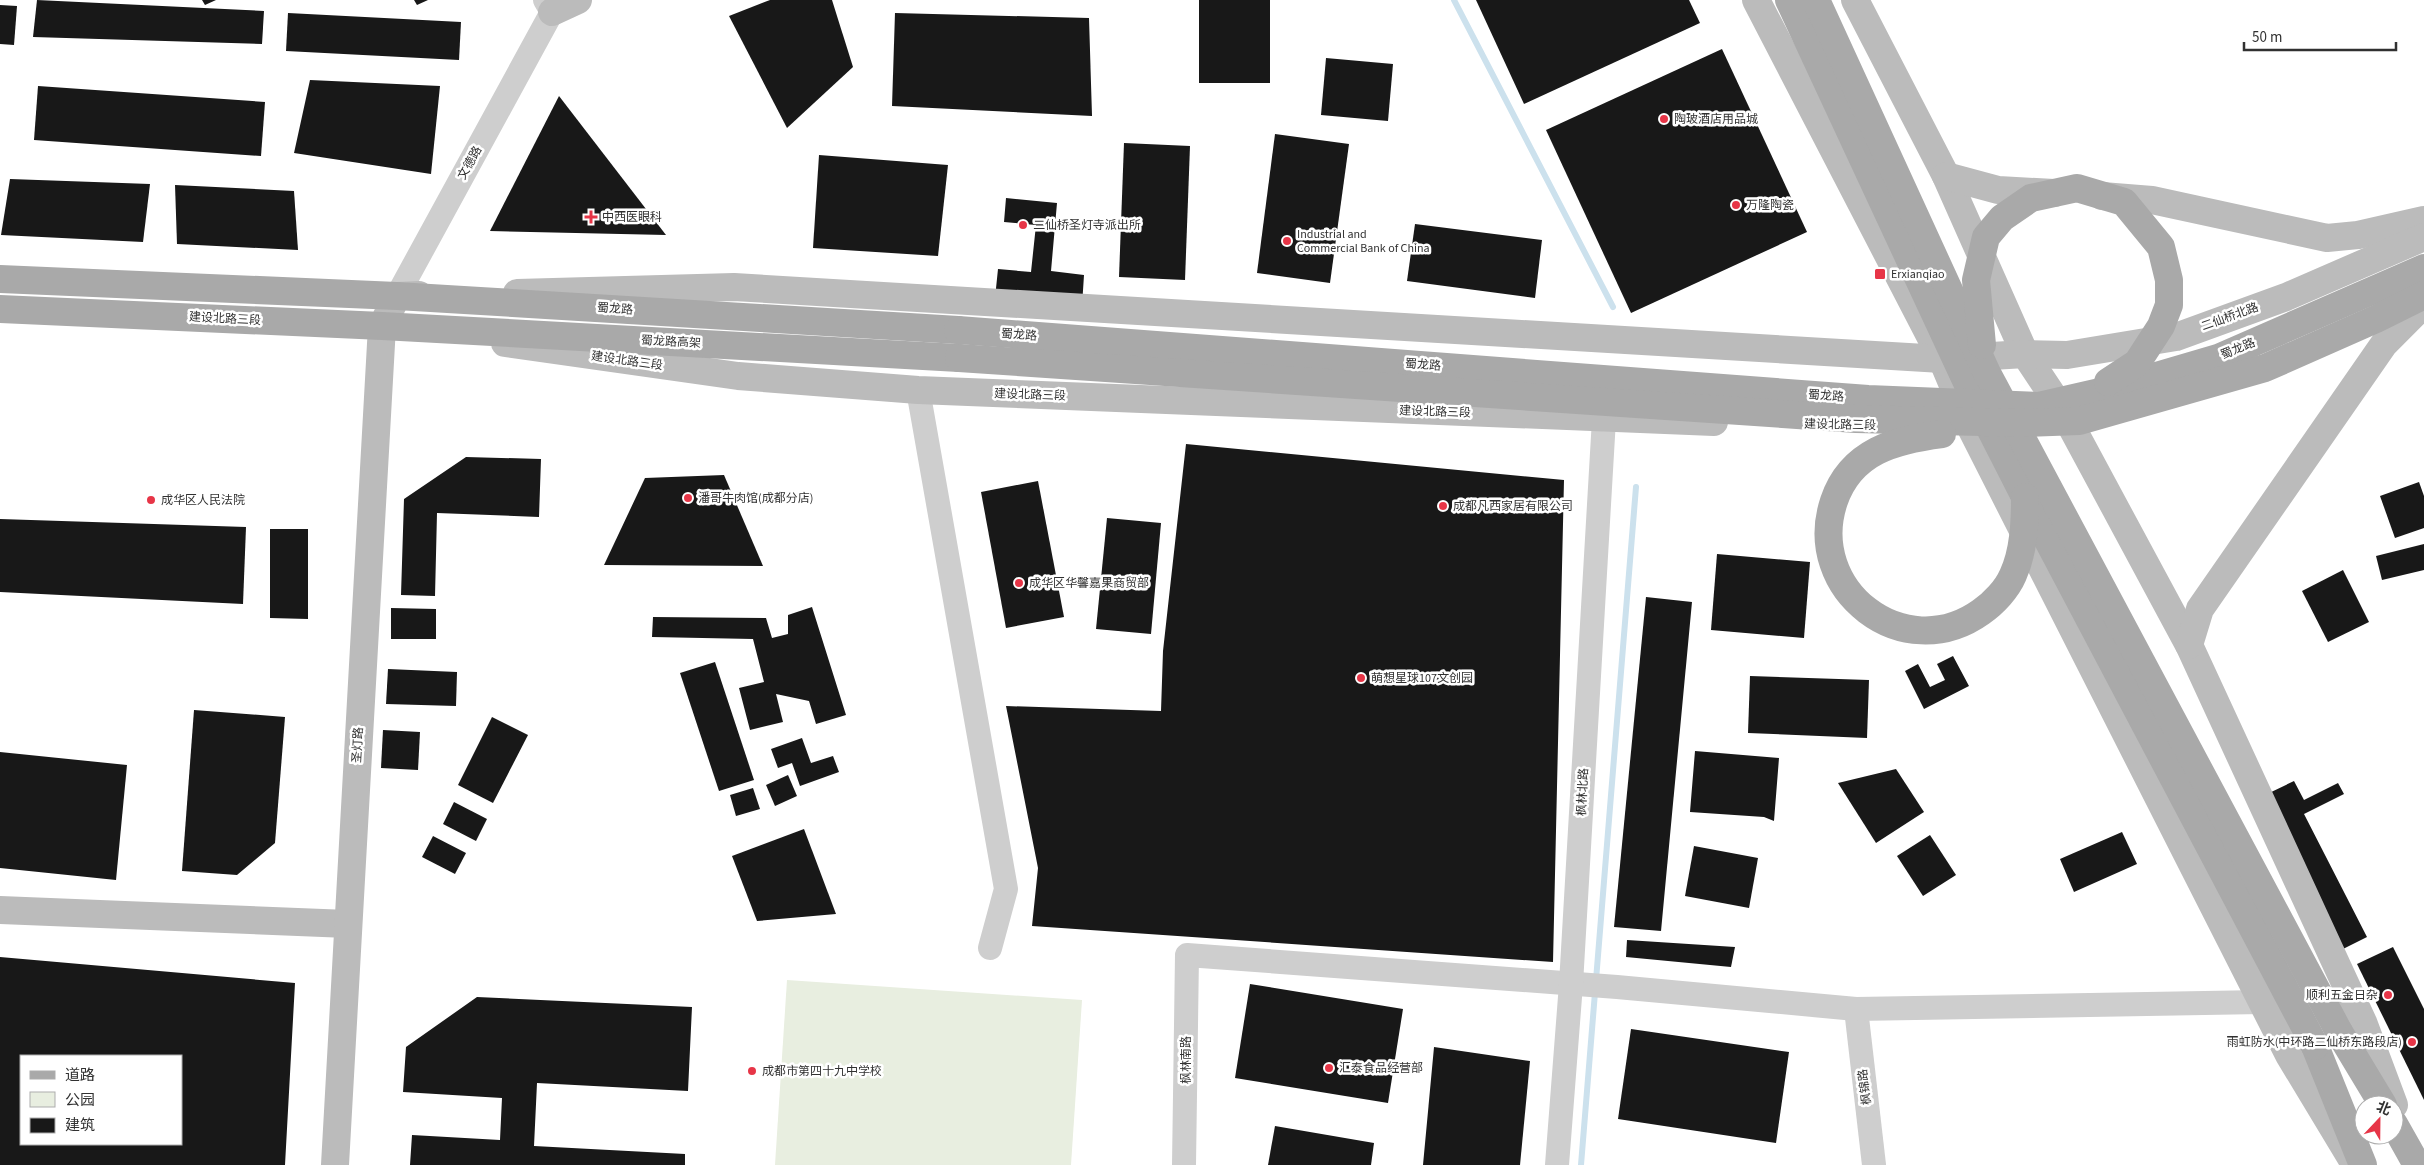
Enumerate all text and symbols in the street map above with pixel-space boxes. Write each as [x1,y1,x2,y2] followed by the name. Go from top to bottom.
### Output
[2244,20,2396,52] scale bar
[2252,27,2282,48] text: 50 m
[1674,111,1758,128] place label: 陶玻酒店用品城
[1658,113,1670,125] marker: 陶玻酒店用品城
[454,143,486,183] street label: 文德路
[1746,197,1794,214] place label: 万隆陶瓷
[1730,199,1742,211] marker: 万隆陶瓷
[602,209,662,226] place label: 中西医眼科
[584,210,598,224] marker: 中西医眼科
[1033,217,1141,234] place label: 二仙桥圣灯寺派出所
[1017,219,1029,231] marker: 二仙桥圣灯寺派出所
[1297,226,1430,257] place label: Industrial and Commercial Bank of China
[1281,235,1293,247] marker: Industrial and Commercial Bank of China
[1891,266,1945,283] place label: Erxianqiao
[1873,267,1887,281] marker: Erxianqiao
[596,299,634,319] street label: 蜀龙路
[2199,299,2261,335] street label: 二仙桥北路
[189,309,261,329] street label: 建设北路三段
[1000,325,1038,345] street label: 蜀龙路
[641,332,701,352] street label: 蜀龙路高架
[2218,334,2258,364] street label: 蜀龙路
[590,348,664,374] street label: 建设北路三段
[1404,355,1442,375] street label: 蜀龙路
[994,385,1066,405] street label: 建设北路三段
[1807,386,1845,406] street label: 蜀龙路
[1399,402,1471,422] street label: 建设北路三段
[1804,416,1876,434] street label: 建设北路三段
[698,490,813,507] place label: 潘哥牛肉馆(成都分店)
[161,492,245,509] place label: 成华区人民法院
[682,492,694,504] marker: 潘哥牛肉馆(成都分店)
[145,494,157,506] marker: 成华区人民法院
[1453,498,1573,515] place label: 成都凡西家居有限公司
[1437,500,1449,512] marker: 成都凡西家居有限公司
[1029,575,1149,592] place label: 成华区华馨嘉果商贸部
[1013,577,1025,589] marker: 成华区华馨嘉果商贸部
[1371,670,1473,687] place label: 萌想星球107文创园
[1355,672,1367,684] marker: 萌想星球107文创园
[349,727,367,763] street label: 圣灯路
[1573,768,1593,816] street label: 枫林北路
[2306,987,2378,1004] place label: 顺利五金日杂
[2382,989,2394,1001] marker: 顺利五金日杂
[2227,1034,2402,1051] place label: 雨虹防水(中环路二仙桥东路段店)
[1178,1036,1195,1084] street label: 枫林南路
[2406,1036,2418,1048] marker: 雨虹防水(中环路二仙桥东路段店)
[20,1055,182,1145] legend
[1339,1060,1423,1077] place label: 汇泰食品经营部
[1323,1062,1335,1074] marker: 汇泰食品经营部
[762,1063,882,1080] place label: 成都市第四十九中学校
[65,1065,95,1086] text: 道路
[746,1065,758,1077] marker: 成都市第四十九中学校
[1854,1068,1876,1106] street label: 枫锦路
[65,1090,95,1111] text: 公园
[2354,1095,2404,1145] north arrow
[2373,1097,2394,1121] text: 北
[65,1115,95,1136] text: 建筑

